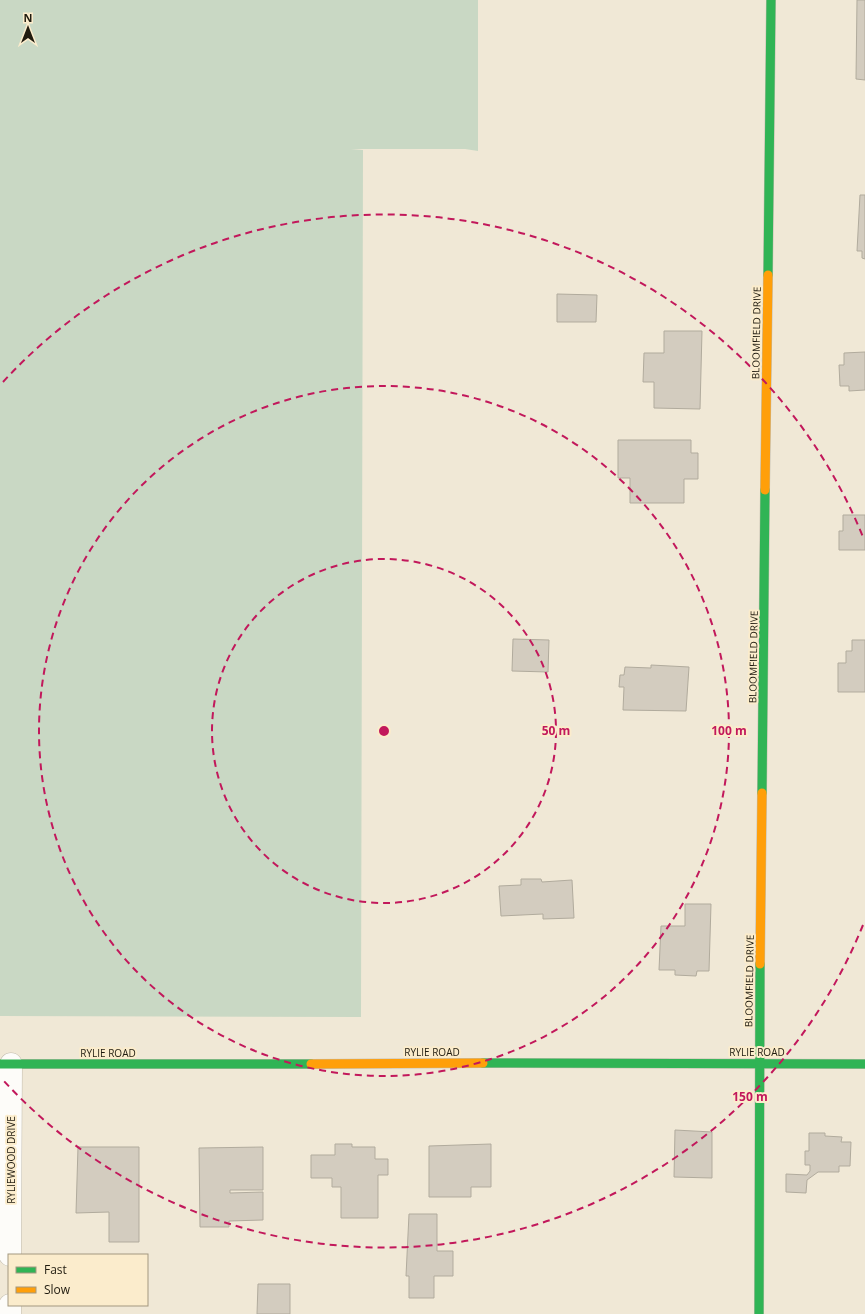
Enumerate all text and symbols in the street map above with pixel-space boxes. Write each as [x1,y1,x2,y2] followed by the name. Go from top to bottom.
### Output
[8,8,48,48] north arrow
[24,10,32,25] text: N
[748,287,764,379] street label: BLOOMFIELD DRIVE
[745,611,761,703] street label: BLOOMFIELD DRIVE
[542,722,570,739] text: 50 m
[711,722,747,739] text: 100 m
[377,724,391,738] centre of rings
[741,935,757,1027] street label: BLOOMFIELD DRIVE
[404,1045,460,1059] street label: RYLIE ROAD
[729,1045,785,1059] street label: RYLIE ROAD
[80,1046,136,1060] street label: RYLIE ROAD
[732,1088,768,1105] text: 150 m
[4,1116,18,1204] street label: RYLIEWOOD DRIVE
[8,1254,148,1306] legend
[44,1261,67,1278] text: Fast
[44,1281,71,1298] text: Slow

